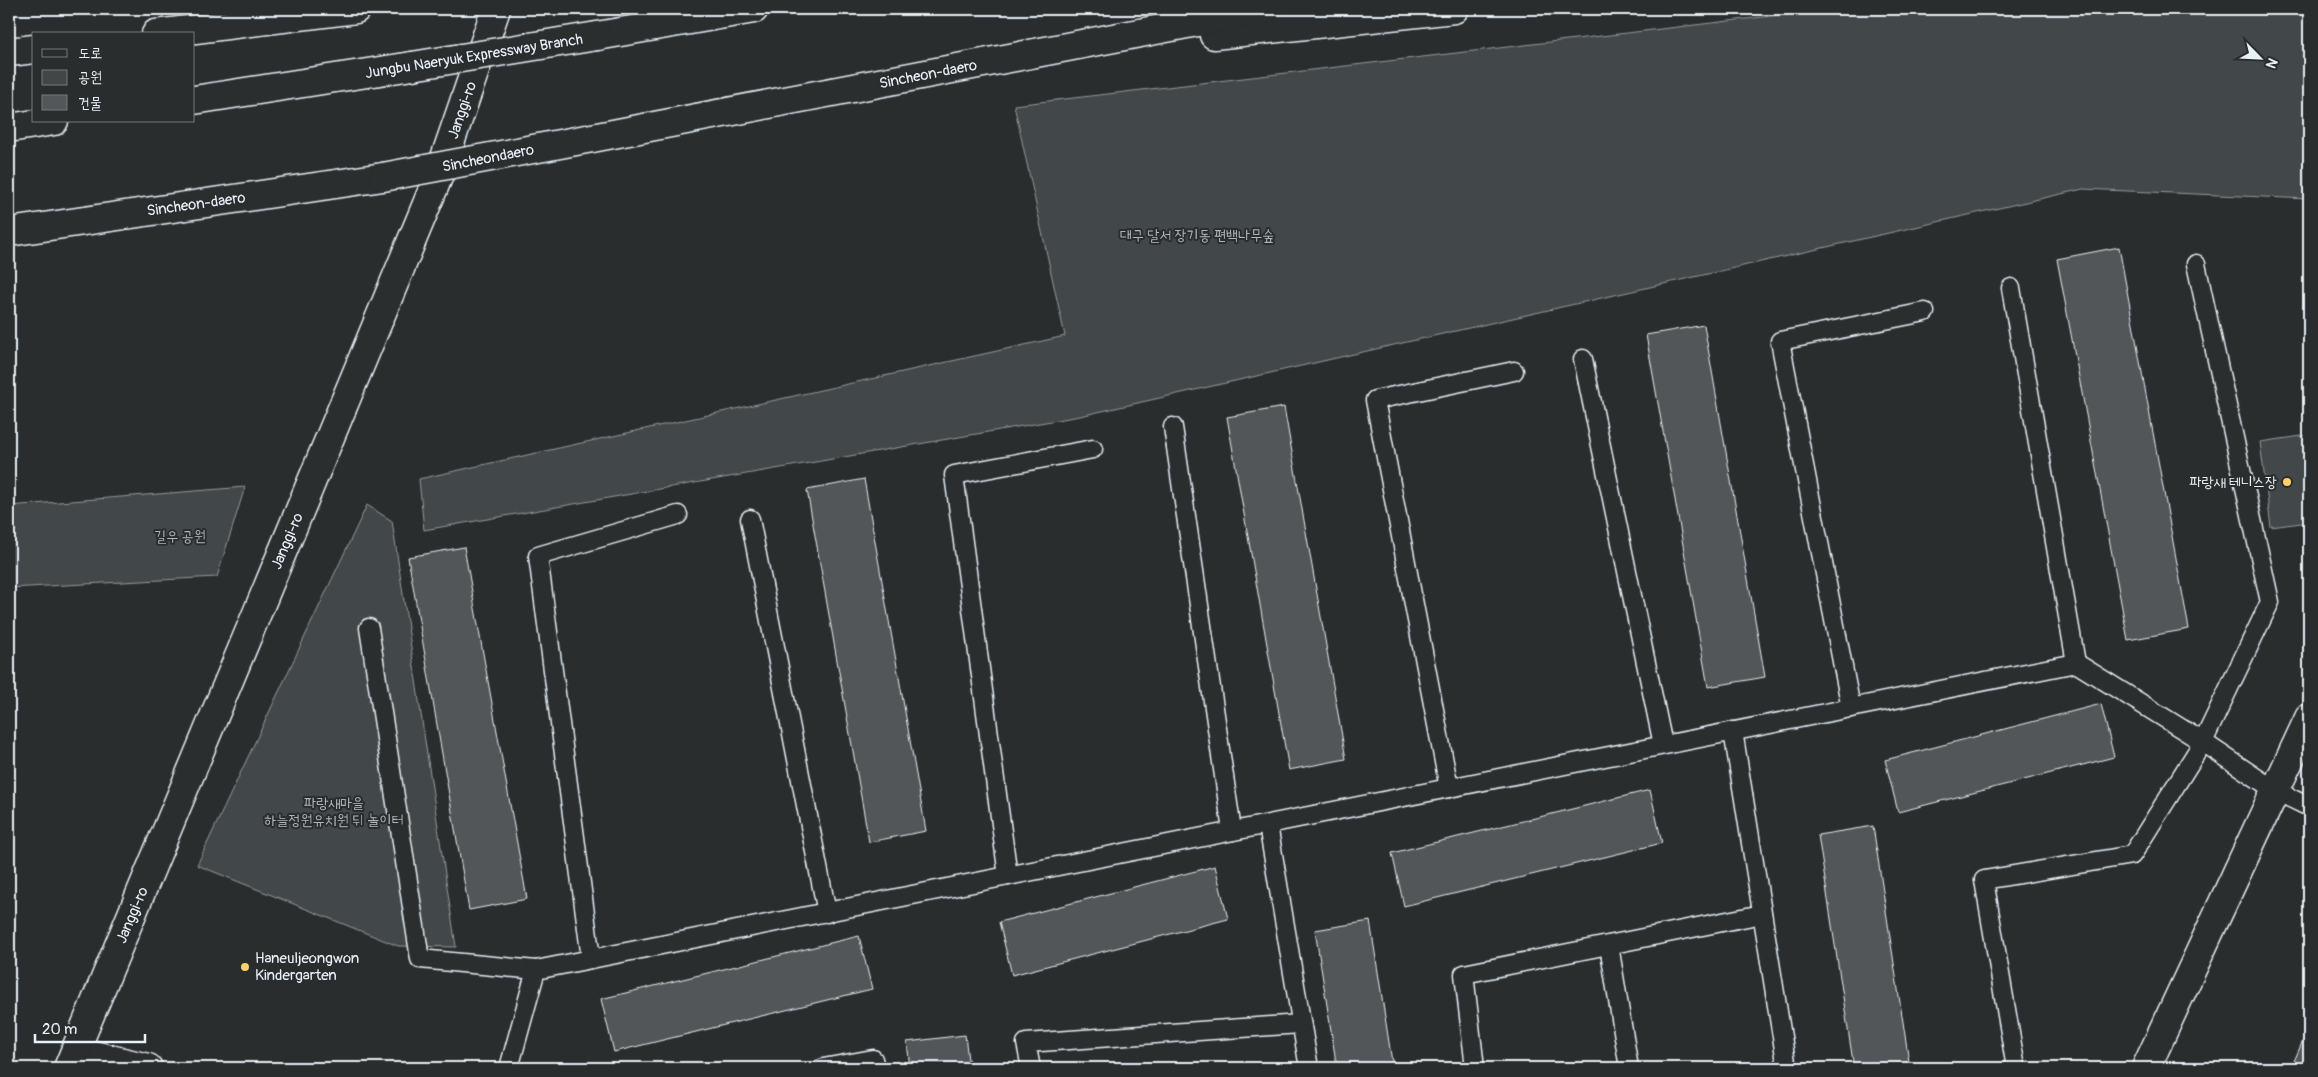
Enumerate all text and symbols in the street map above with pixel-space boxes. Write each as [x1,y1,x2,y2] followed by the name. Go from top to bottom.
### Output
[364,30,584,83] street label: Jungbu Naeryuk Expressway Branch
[32,32,195,122] legend
[2236,32,2286,82] north arrow
[78,44,102,63] text: 도로
[2262,55,2281,71] text: N
[877,56,979,93] street label: Sincheon-daero
[78,68,102,87] text: 공원
[444,79,481,141] street label: Janggi-ro
[78,94,102,113] text: 건물
[441,140,536,177] street label: Sincheondaero
[146,188,247,221] street label: Sincheon-daero
[1120,226,1274,245] park label: 대구 달서 장기동 편백나무숲
[2189,473,2277,492] place label: 파랑새 테니스장
[2281,476,2293,488] marker: 파랑새 테니스장
[267,510,308,572] street label: Janggi-ro
[154,527,206,546] park label: 길우 공원
[264,794,404,830] park label: 파랑새마을 하늘정원유치원 뒤 놀이터
[112,884,153,946] street label: Janggi-ro
[255,949,359,985] place label: Haneuljeongwon Kindergarten
[239,961,251,973] marker: Haneuljeongwon Kindergarten
[35,1012,145,1044] scale bar
[42,1020,77,1039] text: 20 m

